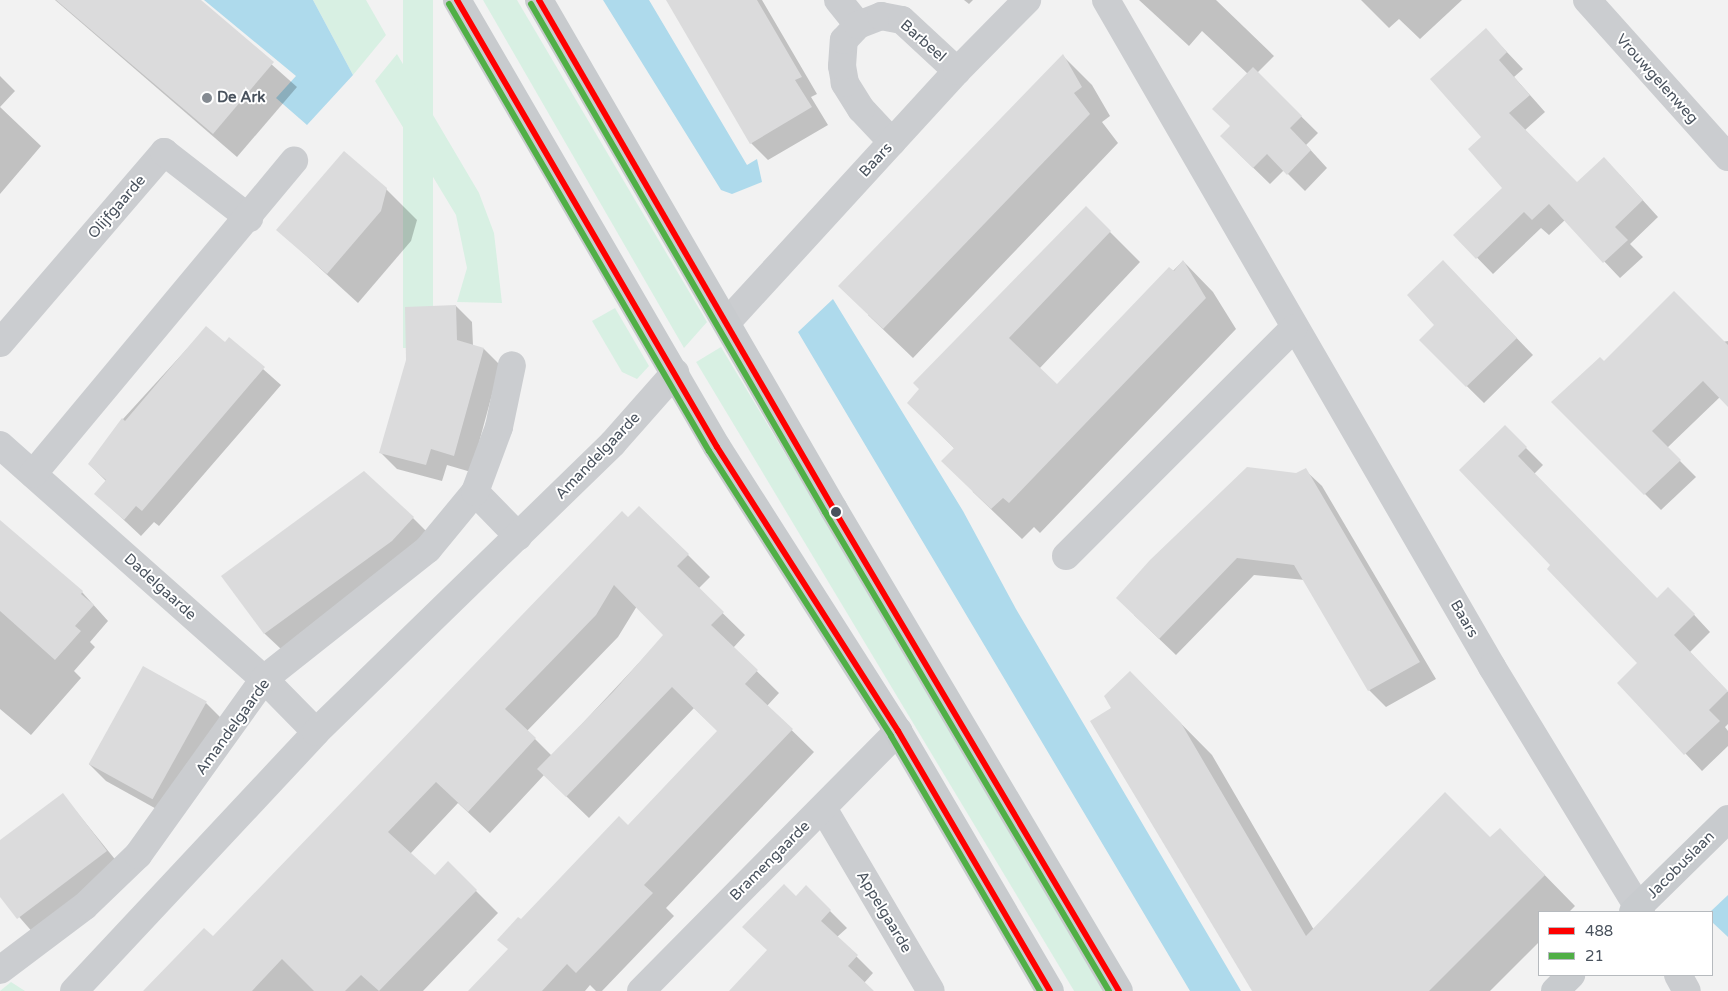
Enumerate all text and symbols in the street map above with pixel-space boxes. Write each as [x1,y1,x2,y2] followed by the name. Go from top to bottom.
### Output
[896,16,950,66] street label: Barbeel
[1612,31,1702,127] street label: Vrouwgelenweg
[217,89,265,107] place label: De Ark
[201,92,213,104] marker: De Ark
[856,139,896,181] street label: Baars
[84,172,150,242] street label: Olijfgaarde
[552,409,644,503] street label: Amandelgaarde
[831,507,841,517] unlabelled marker
[120,550,200,624] street label: Dadelgaarde
[1446,597,1482,641] street label: Baars
[192,676,274,778] street label: Amandelgaarde
[726,817,814,905] street label: Bramengaarde
[1644,828,1718,902] street label: Jacobuslaan
[853,868,915,956] street label: Appelgaarde
[1538,911,1713,976] legend
[1585,922,1613,940] text: 488
[1585,947,1604,965] text: 21

